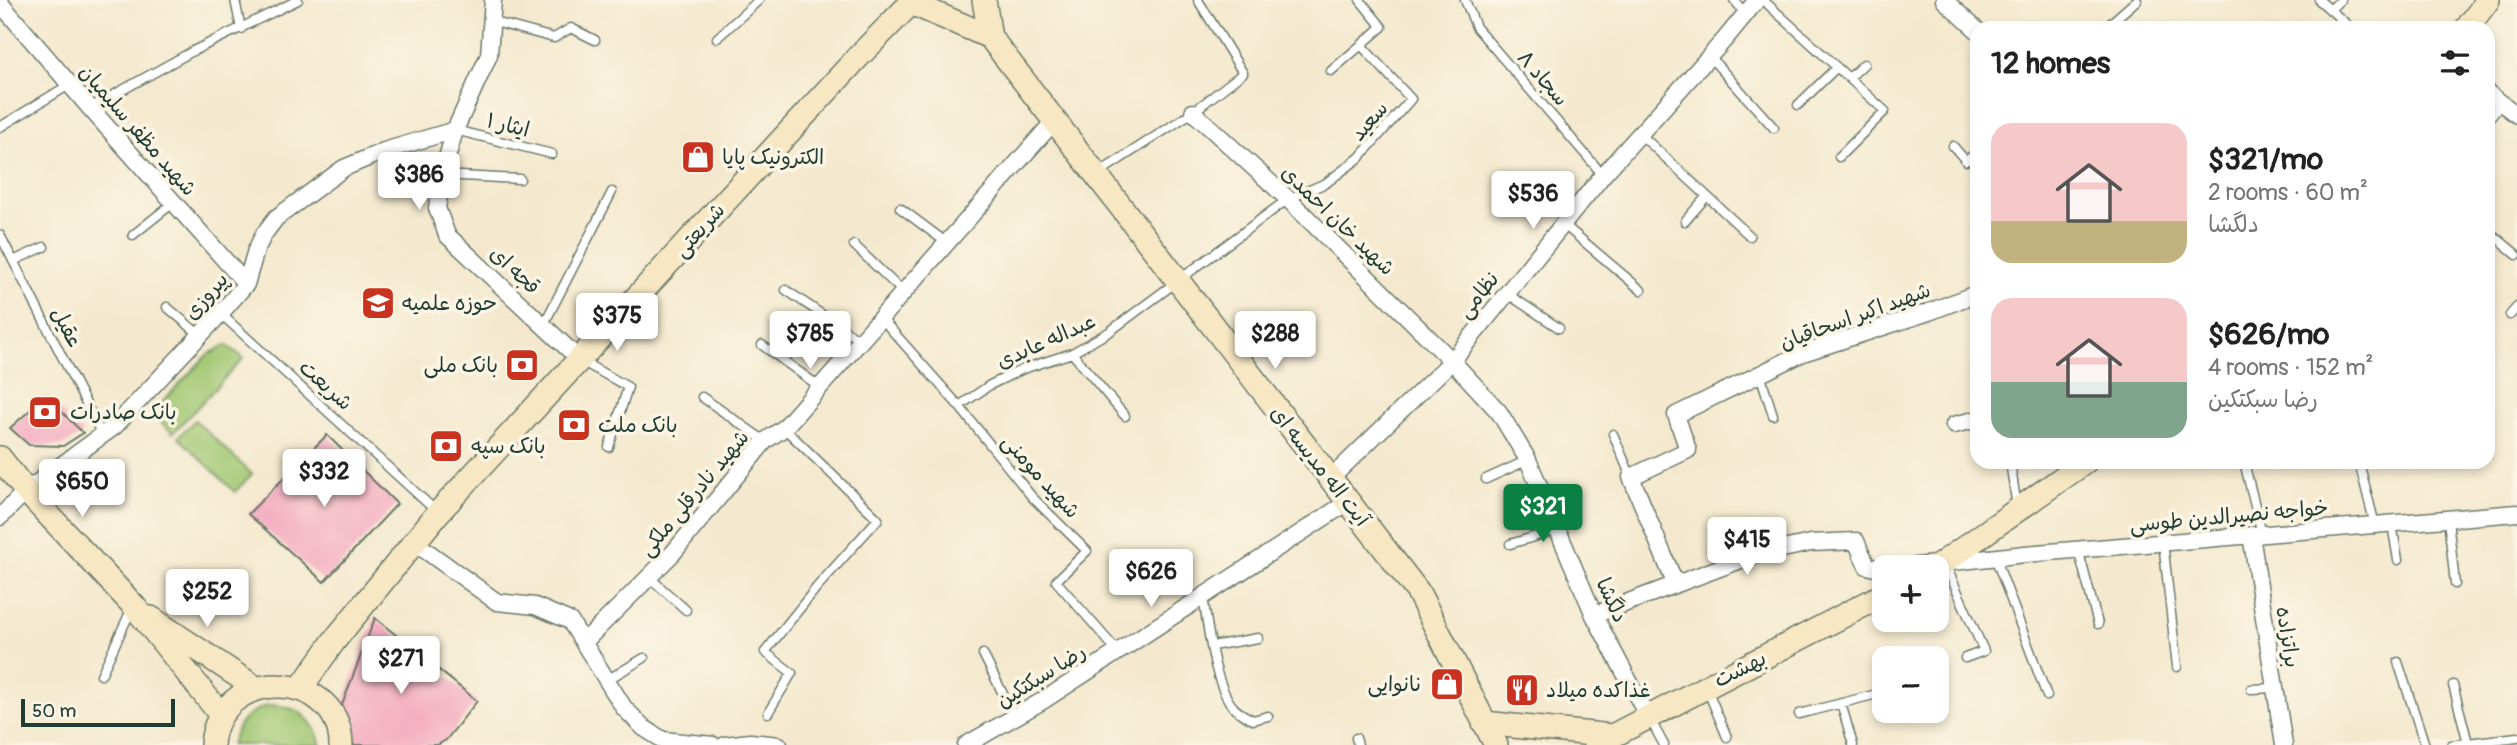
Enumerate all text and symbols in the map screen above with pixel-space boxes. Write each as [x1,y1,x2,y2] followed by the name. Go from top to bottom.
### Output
[2436,44,2474,82] icon: filters
[1511,45,1574,112] street label: سجاد ۸
[1991,45,2110,82] text: 12 homes
[73,59,202,202] street label: شهید مظفر سلیمیان
[1345,96,1394,147] street label: سعید
[484,107,532,144] street label: ایثار ۱
[679,138,717,176] shop icon: الکترونیک پایا
[2208,141,2323,178] text: $321/mo
[722,144,824,171] place label: الکترونیک پایا
[2047,151,2131,235] icon: home
[378,152,460,212] pin: $386
[1275,159,1400,281] street label: شهید خان احمدی
[394,160,444,189] text: $386
[1492,172,1574,231] pin: $536
[2208,178,2368,207] text: 2 rooms · 60 m²
[1507,179,1559,208] text: $536
[668,197,731,263] street label: شریعتی
[2208,210,2259,239] text: دلگشا
[484,240,546,300] street label: قجه ای
[178,267,235,326] street label: پیروزی
[1451,267,1505,324] street label: نظامی
[1776,277,1934,356] street label: شهید اکبر اسحاقیان
[359,284,397,322] school or university icon: حوزه علمیه
[402,290,497,317] place label: حوزه علمیه
[576,294,658,353] pin: $375
[592,301,642,330] text: $375
[45,302,88,352] street label: عقیل
[992,308,1100,375] street label: عبداله عابدی
[769,312,851,371] pin: $785
[1234,312,1316,371] pin: $288
[2208,316,2329,353] text: $626/mo
[786,319,834,348] text: $785
[1251,319,1299,348] text: $288
[2047,326,2131,410] icon: home
[503,346,541,384] bank icon: بانک ملی
[424,352,498,379] place label: بانک ملی
[2208,353,2374,382] text: 4 rooms · 152 m²
[293,354,358,417] street label: شریعت
[2208,385,2318,414] text: رضا سبکتکین
[26,393,64,431] bank icon: بانک صادرات
[70,399,177,426] place label: بانک صادرات
[1264,400,1376,533] street label: آیت اله مدیسه ای
[555,406,593,444] bank icon: بانک ملت
[598,412,678,439] place label: بانک ملت
[634,424,755,562] street label: شهید نادرقلی ملکی
[427,427,465,465] bank icon: بانک سپه
[996,428,1086,524] street label: شهید مومنی
[471,433,546,460] place label: بانک سپه
[283,449,365,509] pin: $332
[299,457,350,486] text: $332
[41,460,123,519] pin: $650
[55,467,109,496] text: $650
[1502,484,1584,544] pin: $321
[1519,492,1567,521] text: $321
[2129,494,2329,539] street label: خواجه نصیرالدین طوسی
[1706,518,1788,577] pin: $415
[1723,525,1771,554] text: $415
[1110,550,1192,609] pin: $626
[1872,555,1949,723] map controls
[1872,555,1949,632] button: +
[1125,557,1177,586] text: $626
[166,570,248,629] pin: $252
[1589,573,1634,627] street label: دلگشا
[182,577,232,606] text: $252
[2269,605,2306,670] street label: براتزاده
[360,636,442,696] pin: $271
[991,638,1091,715] street label: رضا سبکتکین
[378,644,424,673] text: $271
[1709,645,1771,694] street label: بهشت
[1872,646,1949,723] button: −
[1428,665,1466,703] shop icon: نانوایی
[1367,671,1422,698] place label: نانوایی
[1503,671,1541,709] restaurant icon: غذاکده میلاد
[1546,677,1651,704] place label: غذاکده میلاد
[21,696,175,728] scale bar
[32,699,76,723] text: 50 m

